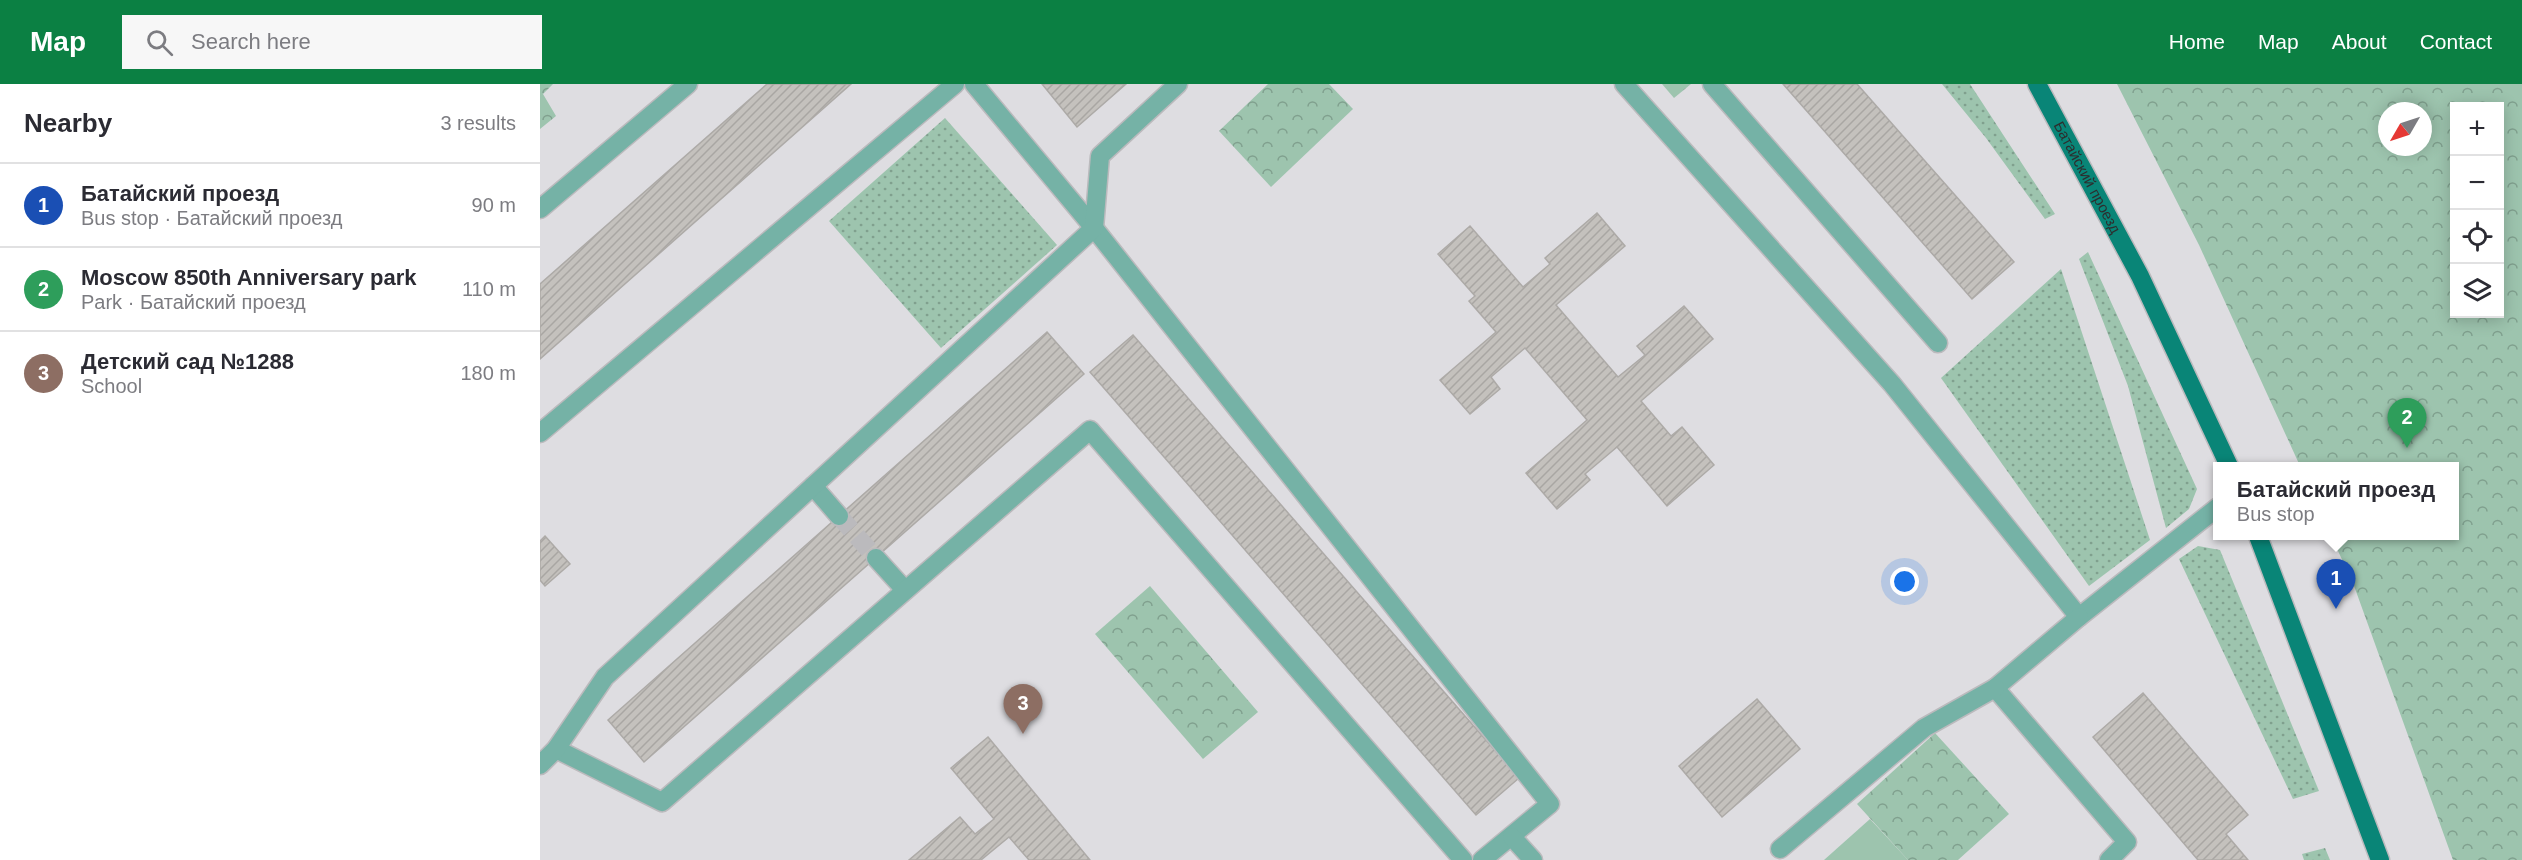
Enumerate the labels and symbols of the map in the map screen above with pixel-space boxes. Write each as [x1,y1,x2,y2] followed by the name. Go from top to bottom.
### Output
[2378,102,2432,156] north arrow
[2051,118,2125,236] street label: Батайский проезд
[2388,398,2426,448] pin: 2
[2316,560,2356,609] pin: 1
[1890,567,1919,596] your location
[1004,684,1042,734] pin: 3

